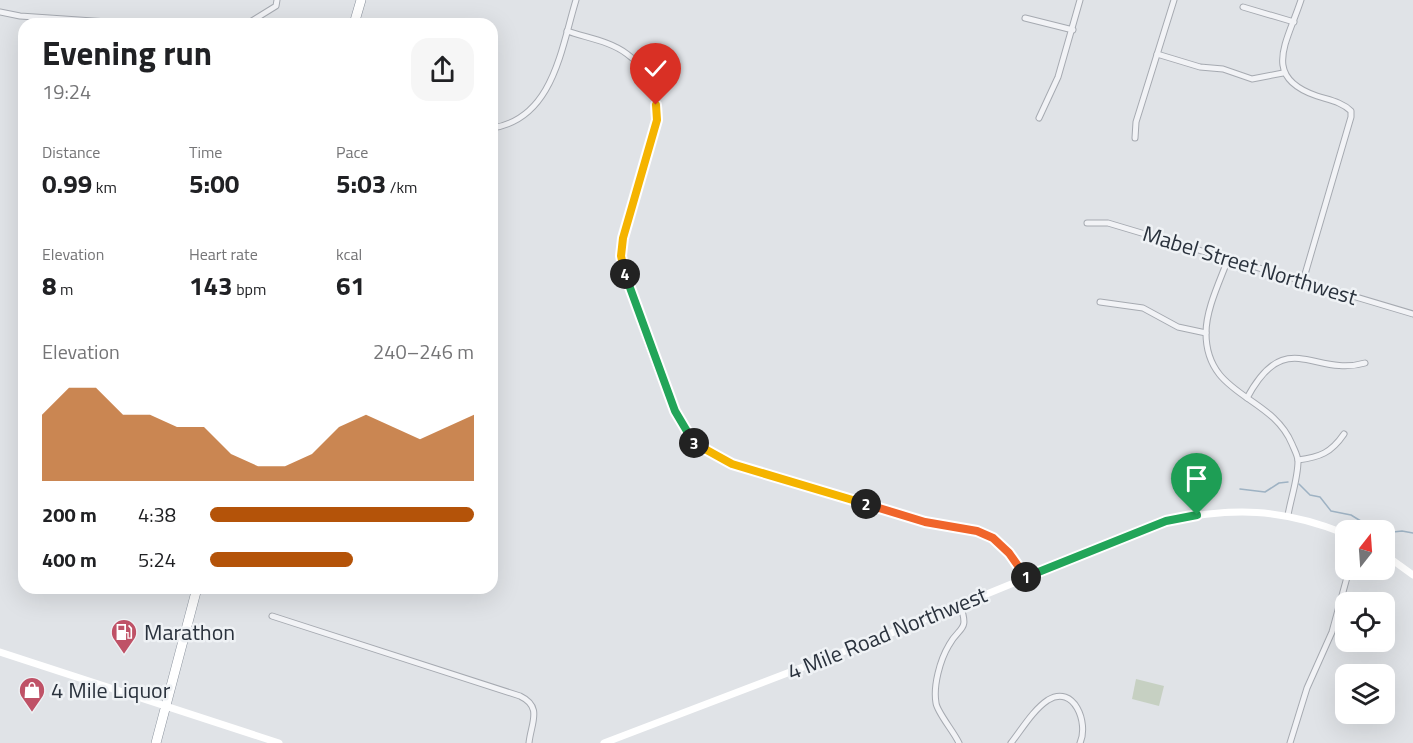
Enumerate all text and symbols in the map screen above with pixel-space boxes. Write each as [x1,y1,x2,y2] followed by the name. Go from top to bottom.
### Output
[42,28,212,78] text: Evening run
[411,38,474,101] button: share
[630,43,681,105] pin
[639,52,672,85] icon: check
[42,76,91,107] text: 19:24
[42,140,100,164] text: Distance
[189,140,222,164] text: Time
[336,140,368,164] text: Pace
[42,164,92,203] text: 0.99
[189,164,239,203] text: 5:00
[336,164,386,203] text: 5:03
[92,175,117,199] text: km
[386,175,418,199] text: /km
[1138,216,1362,314] street label: Mabel Street Northwest
[42,242,104,266] text: Elevation
[189,242,258,266] text: Heart rate
[336,242,362,266] text: kcal
[610,259,640,289] pin: 4
[621,262,629,286] text: 4
[42,266,57,305] text: 8
[189,266,233,305] text: 143
[336,266,365,305] text: 61
[57,277,73,301] text: m
[233,277,266,301] text: bpm
[42,336,120,367] text: Elevation
[373,336,474,367] text: 240–246 m
[679,428,709,458] pin: 3
[690,431,698,455] text: 3
[1171,453,1222,515] pin
[1180,462,1213,495] icon: arrive
[851,489,881,519] pin: 2
[862,492,870,516] text: 2
[42,499,97,530] text: 200 m
[138,499,176,530] text: 4:38
[1335,520,1395,580] north arrow
[1335,520,1395,724] map controls
[42,544,97,575] text: 400 m
[138,544,176,575] text: 5:24
[1011,562,1041,592] pin: 1
[1022,565,1030,589] text: 1
[782,577,992,689] street label: 4 Mile Road Northwest
[1335,592,1395,652] button: locate
[144,615,235,649] place label: Marathon
[109,617,139,655] fuel station icon: Marathon
[1335,664,1395,724] button: layers
[51,673,171,707] place label: 4 Mile Liquor
[17,675,47,713] shop icon: 4 Mile Liquor

